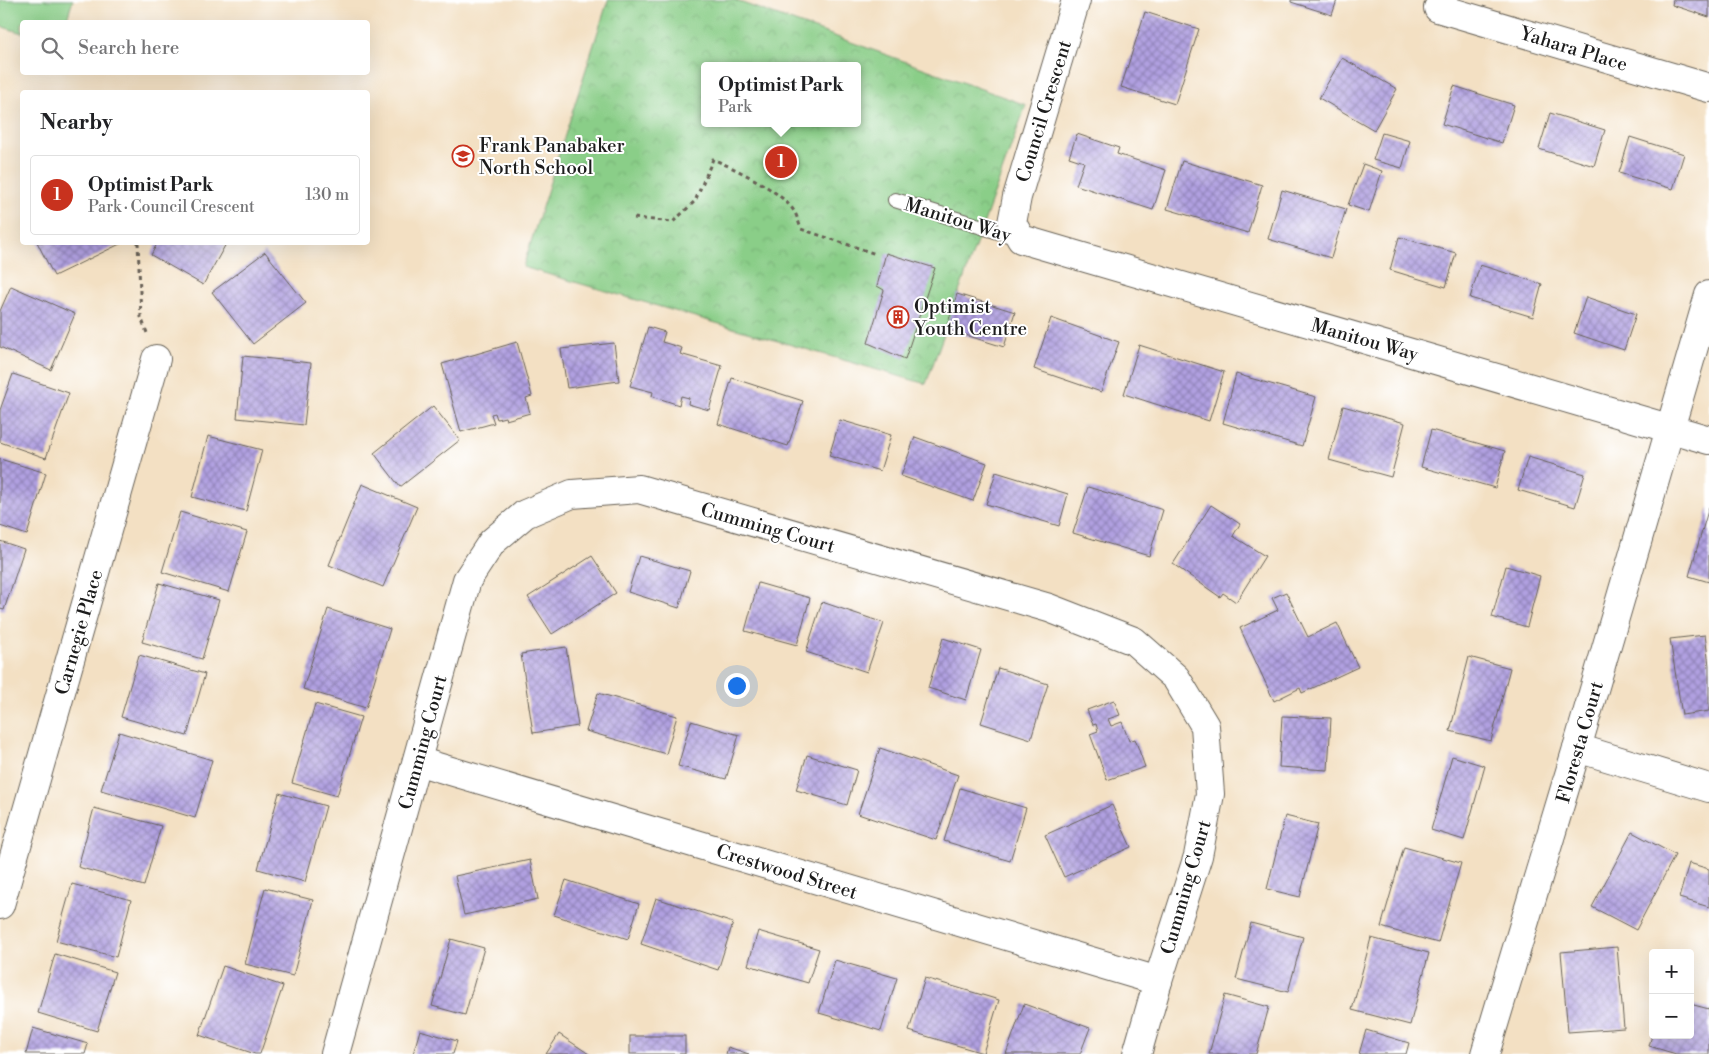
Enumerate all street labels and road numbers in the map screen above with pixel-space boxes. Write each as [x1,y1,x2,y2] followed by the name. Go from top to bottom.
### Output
[1516,21,1630,77] street label: Yahara Place
[1011,37,1077,185] street label: Council Crescent
[901,192,1015,248] street label: Manitou Way
[1308,313,1422,367] street label: Manitou Way
[698,497,838,559] street label: Cumming Court
[50,567,108,698] street label: Carnegie Place
[393,672,453,812] street label: Cumming Court
[1551,678,1609,806] street label: Floresta Court
[1155,817,1217,957] street label: Cumming Court
[713,839,861,905] street label: Crestwood Street

